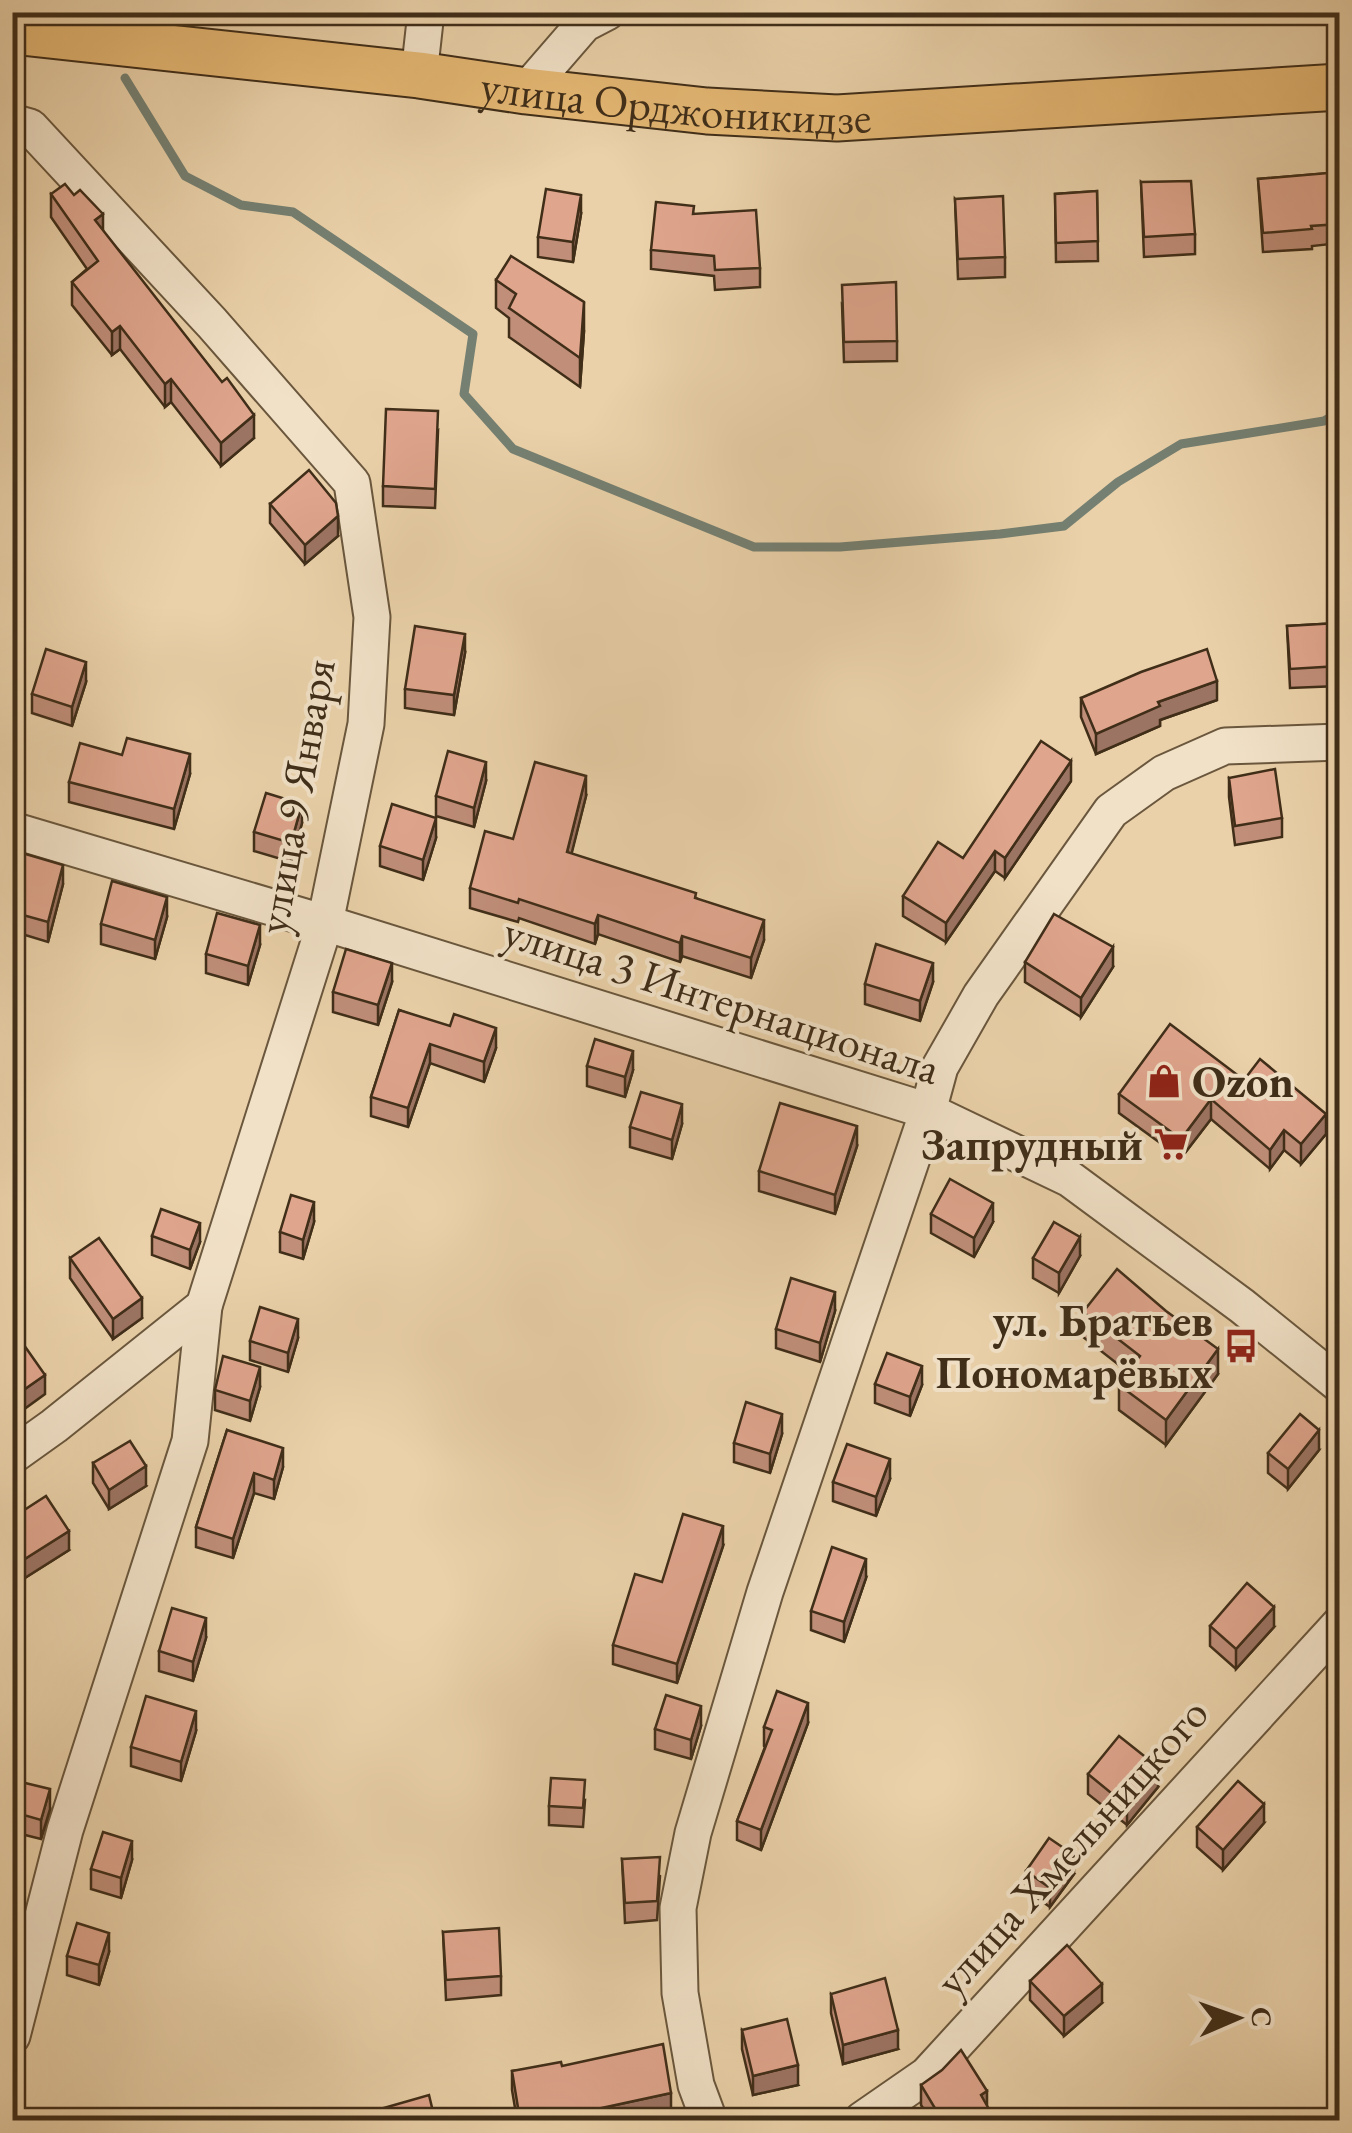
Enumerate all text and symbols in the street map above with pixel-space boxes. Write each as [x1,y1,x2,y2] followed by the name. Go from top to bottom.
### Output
[477,56,873,147] street label: улица Орджоникидзе
[242,654,348,938] street label: улица 9 Января
[497,901,947,1097] street label: улица 3 Интернационала
[1192,1052,1294,1110] place label: Ozon
[1145,1062,1183,1100] shop icon: Ozon
[921,1115,1143,1173] place label: Запрудный
[1152,1125,1190,1163] supermarket icon: Запрудный
[936,1291,1213,1401] place label: ул. Братьев Пономарёвых
[1222,1327,1260,1365] bus stop icon: ул. Братьев Пономарёвых
[922,1685,1220,2007] street label: улица Хмельницкого
[1187,1968,1287,2068] north arrow
[1244,2007,1280,2028] text: С

